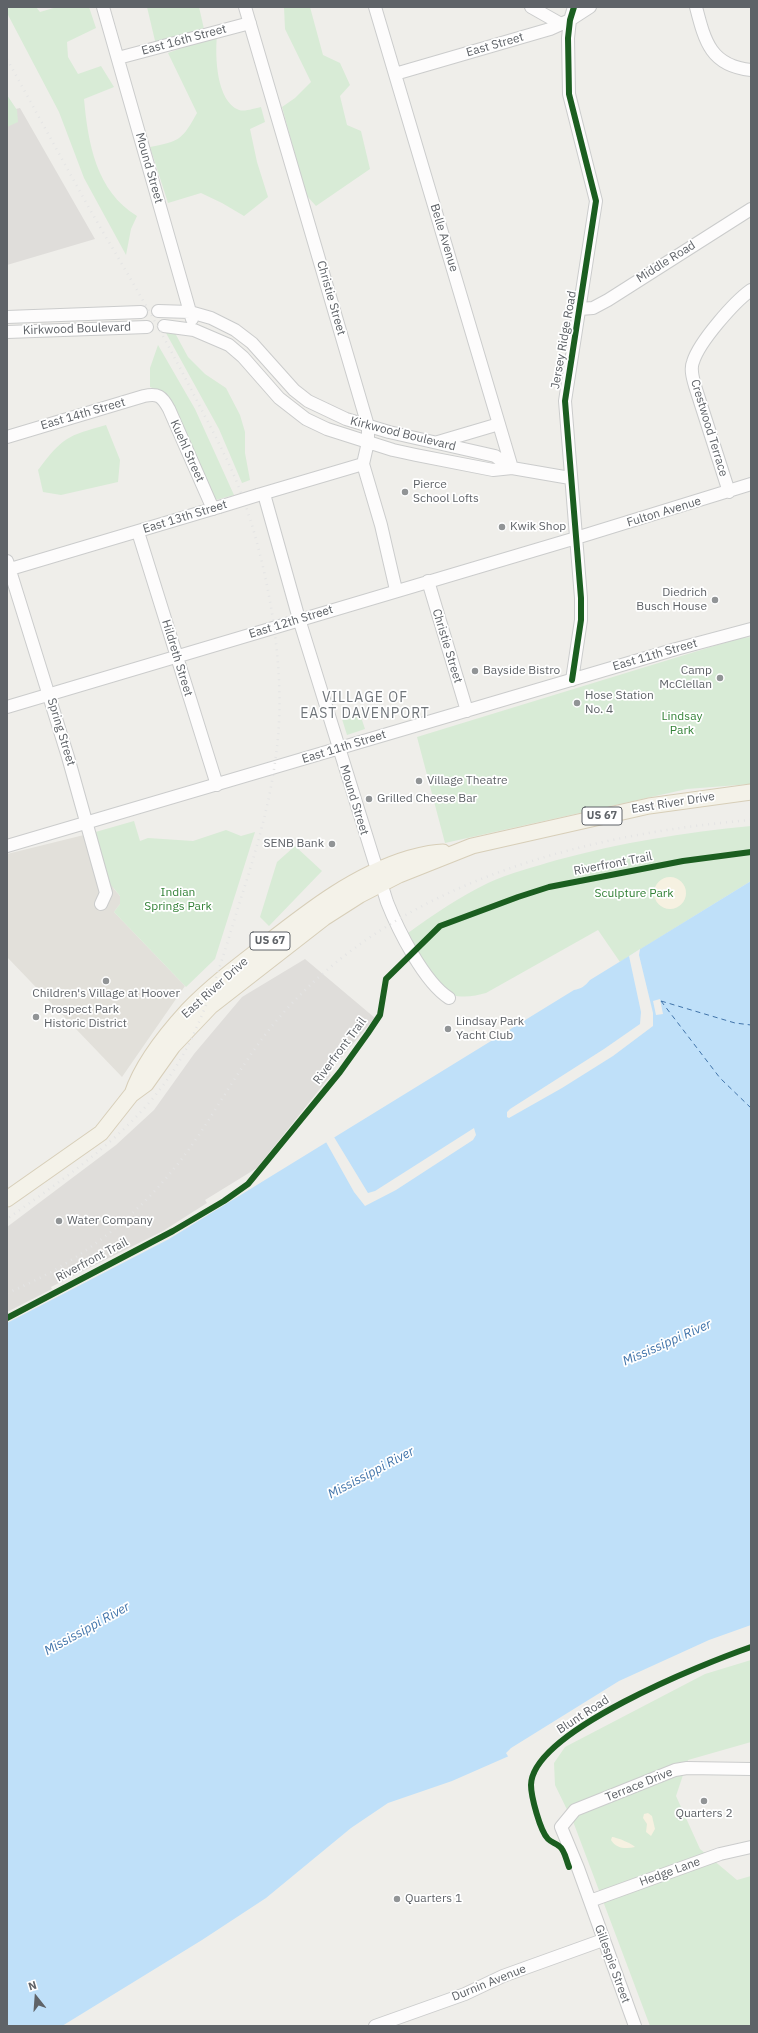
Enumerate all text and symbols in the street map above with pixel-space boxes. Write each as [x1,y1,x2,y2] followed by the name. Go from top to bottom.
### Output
[140,22,228,58] street label: East 16th Street
[465,30,525,60] street label: East Street
[132,131,166,205] street label: Mound Street
[427,202,461,274] street label: Belle Avenue
[634,238,698,286] street label: Middle Road
[313,259,349,337] street label: Christie Street
[548,290,580,390] street label: Jersey Ridge Road
[23,320,131,338] street label: Kirkwood Boulevard
[687,378,731,478] street label: Crestwood Terrace
[39,395,127,433] street label: East 14th Street
[349,414,457,454] street label: Kirkwood Boulevard
[167,418,207,484] street label: Kuehl Street
[413,478,479,506] place label: Pierce School Lofts
[400,487,410,497] marker: Pierce School Lofts
[625,494,703,530] street label: Fulton Avenue
[141,497,229,537] street label: East 13th Street
[510,520,566,534] place label: Kwik Shop
[497,522,507,532] marker: Kwik Shop
[636,586,707,614] place label: Diedrich Busch House
[710,595,720,605] marker: Diedrich Busch House
[247,602,335,642] street label: East 12th Street
[429,607,465,685] street label: Christie Street
[159,618,195,698] street label: Hildreth Street
[611,636,699,674] street label: East 11th Street
[483,664,560,678] place label: Bayside Bistro
[659,664,712,692] place label: Camp McClellan
[470,666,480,676] marker: Bayside Bistro
[715,673,725,683] marker: Camp McClellan
[585,689,654,717] place label: Hose Station No. 4
[300,690,430,722] district label: VILLAGE OF EAST DAVENPORT
[44,696,78,768] street label: Spring Street
[572,698,582,708] marker: Hose Station No. 4
[662,710,702,738] park label: Lindsay Park
[300,727,388,767] street label: East 11th Street
[336,763,372,837] street label: Mound Street
[427,774,508,788] place label: Village Theatre
[414,776,424,786] marker: Village Theatre
[630,789,716,817] street label: East River Drive
[377,792,477,806] place label: Grilled Cheese Bar
[364,794,374,804] marker: Grilled Cheese Bar
[582,807,622,825] road number: US 67
[263,837,324,851] place label: SENB Bank
[327,839,337,849] marker: SENB Bank
[573,849,653,879] street label: Riverfront Trail
[144,886,212,914] park label: Indian Springs Park
[594,887,674,901] park label: Sculpture Park
[250,932,290,950] road number: US 67
[179,954,251,1022] street label: East River Drive
[101,976,111,986] marker: Children's Village at Hoover
[32,987,180,1001] place label: Children's Village at Hoover
[44,1003,127,1031] place label: Prospect Park Historic District
[31,1012,41,1022] marker: Prospect Park Historic District
[310,1015,370,1087] street label: Riverfront Trail
[456,1015,524,1043] place label: Lindsay Park Yacht Club
[443,1024,453,1034] marker: Lindsay Park Yacht Club
[67,1214,153,1228] place label: Water Company
[54,1216,64,1226] marker: Water Company
[53,1235,131,1285] street label: Riverfront Trail
[620,1316,714,1370] water label: Mississippi River
[325,1444,417,1502] water label: Mississippi River
[42,1599,132,1659] water label: Mississippi River
[554,1693,612,1737] street label: Blunt Road
[603,1765,675,1805] street label: Terrace Drive
[699,1796,709,1806] marker: Quarters 2
[675,1807,733,1821] place label: Quarters 2
[638,1854,702,1890] street label: Hedge Lane
[405,1892,462,1906] place label: Quarters 1
[392,1894,402,1904] marker: Quarters 1
[591,1923,633,2005] street label: Gillespie Street
[450,1962,528,2004] street label: Durnin Avenue
[16,1977,56,2017] north arrow
[27,1978,38,1993] text: N

